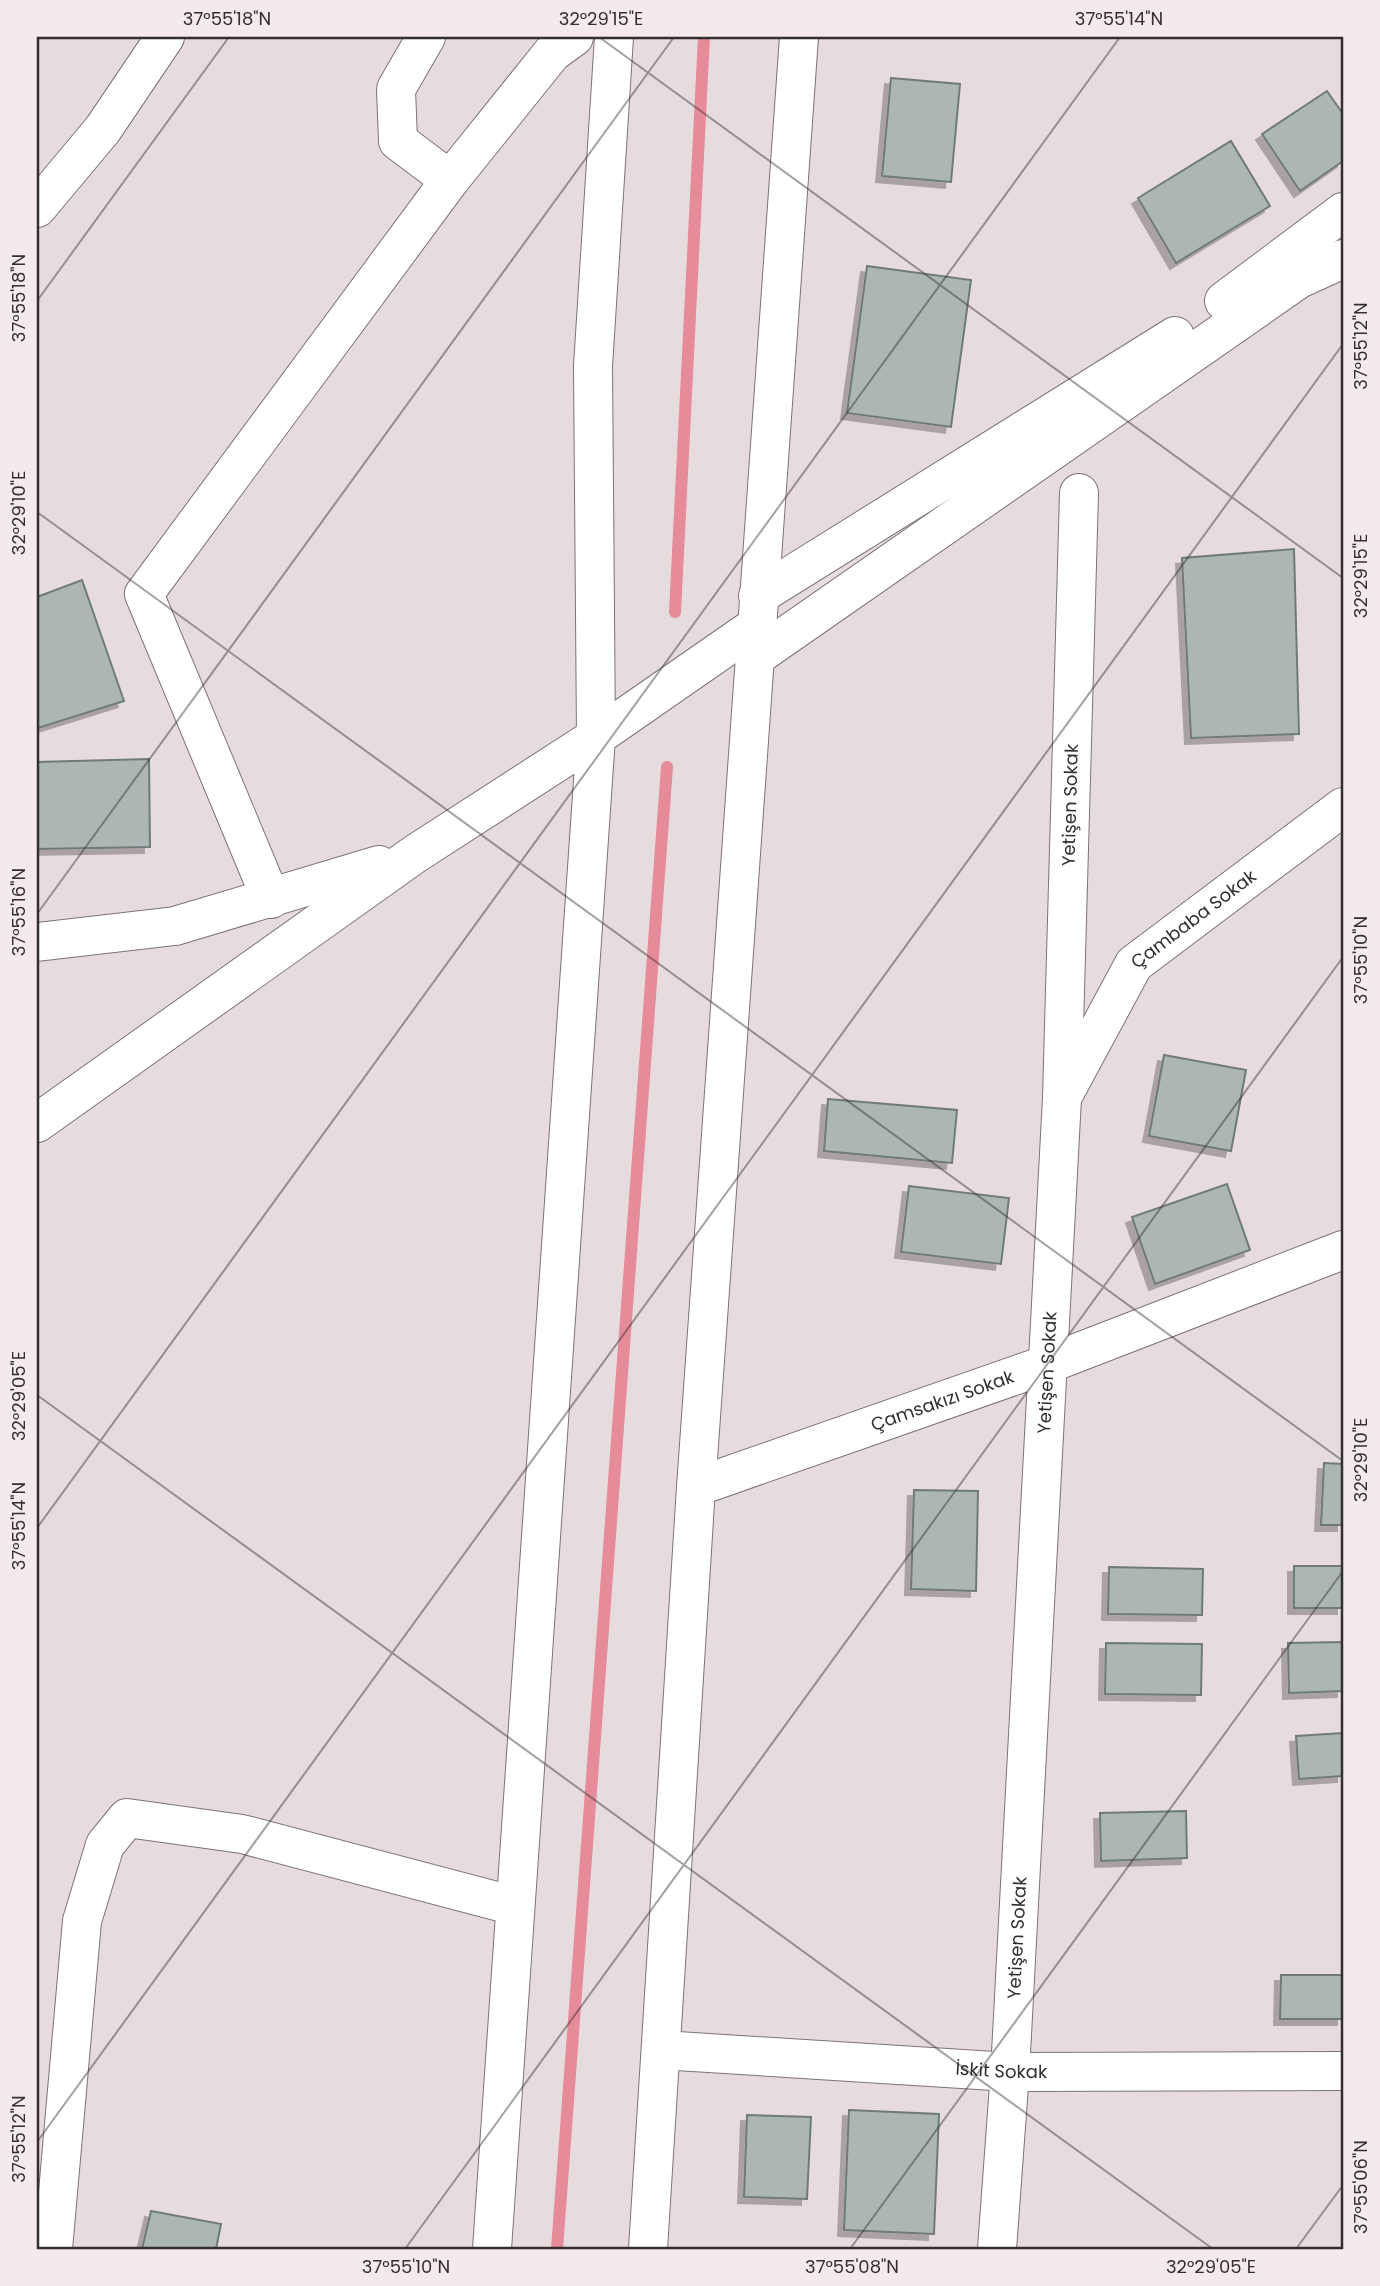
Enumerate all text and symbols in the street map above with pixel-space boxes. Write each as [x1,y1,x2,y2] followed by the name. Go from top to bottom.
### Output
[183,6,271,31] text: 37°55'18"N
[559,6,643,31] text: 32°29'15"E
[1075,6,1163,31] text: 37°55'14"N
[6,254,31,342] text: 37°55'18"N
[1348,302,1373,390] text: 37°55'12"N
[6,471,31,555] text: 32°29'10"E
[1348,534,1373,618] text: 32°29'15"E
[1056,743,1084,867] street label: Yetişen Sokak
[1125,863,1262,974] street label: Çambaba Sokak
[6,868,31,956] text: 37°55'16"N
[1348,916,1373,1004] text: 37°55'10"N
[1031,1310,1063,1434] street label: Yetişen Sokak
[6,1351,31,1441] text: 32°29'05"E
[867,1364,1018,1437] street label: Çamsakızı Sokak
[1348,1418,1373,1502] text: 32°29'10"E
[6,1482,31,1570] text: 37°55'14"N
[1001,1875,1032,1999] street label: Yetişen Sokak
[955,2056,1048,2084] street label: İskit Sokak
[6,2095,31,2183] text: 37°55'12"N
[1348,2140,1373,2234] text: 37°55'06"N
[362,2254,450,2279] text: 37°55'10"N
[805,2254,899,2279] text: 37°55'08"N
[1166,2254,1256,2279] text: 32°29'05"E

